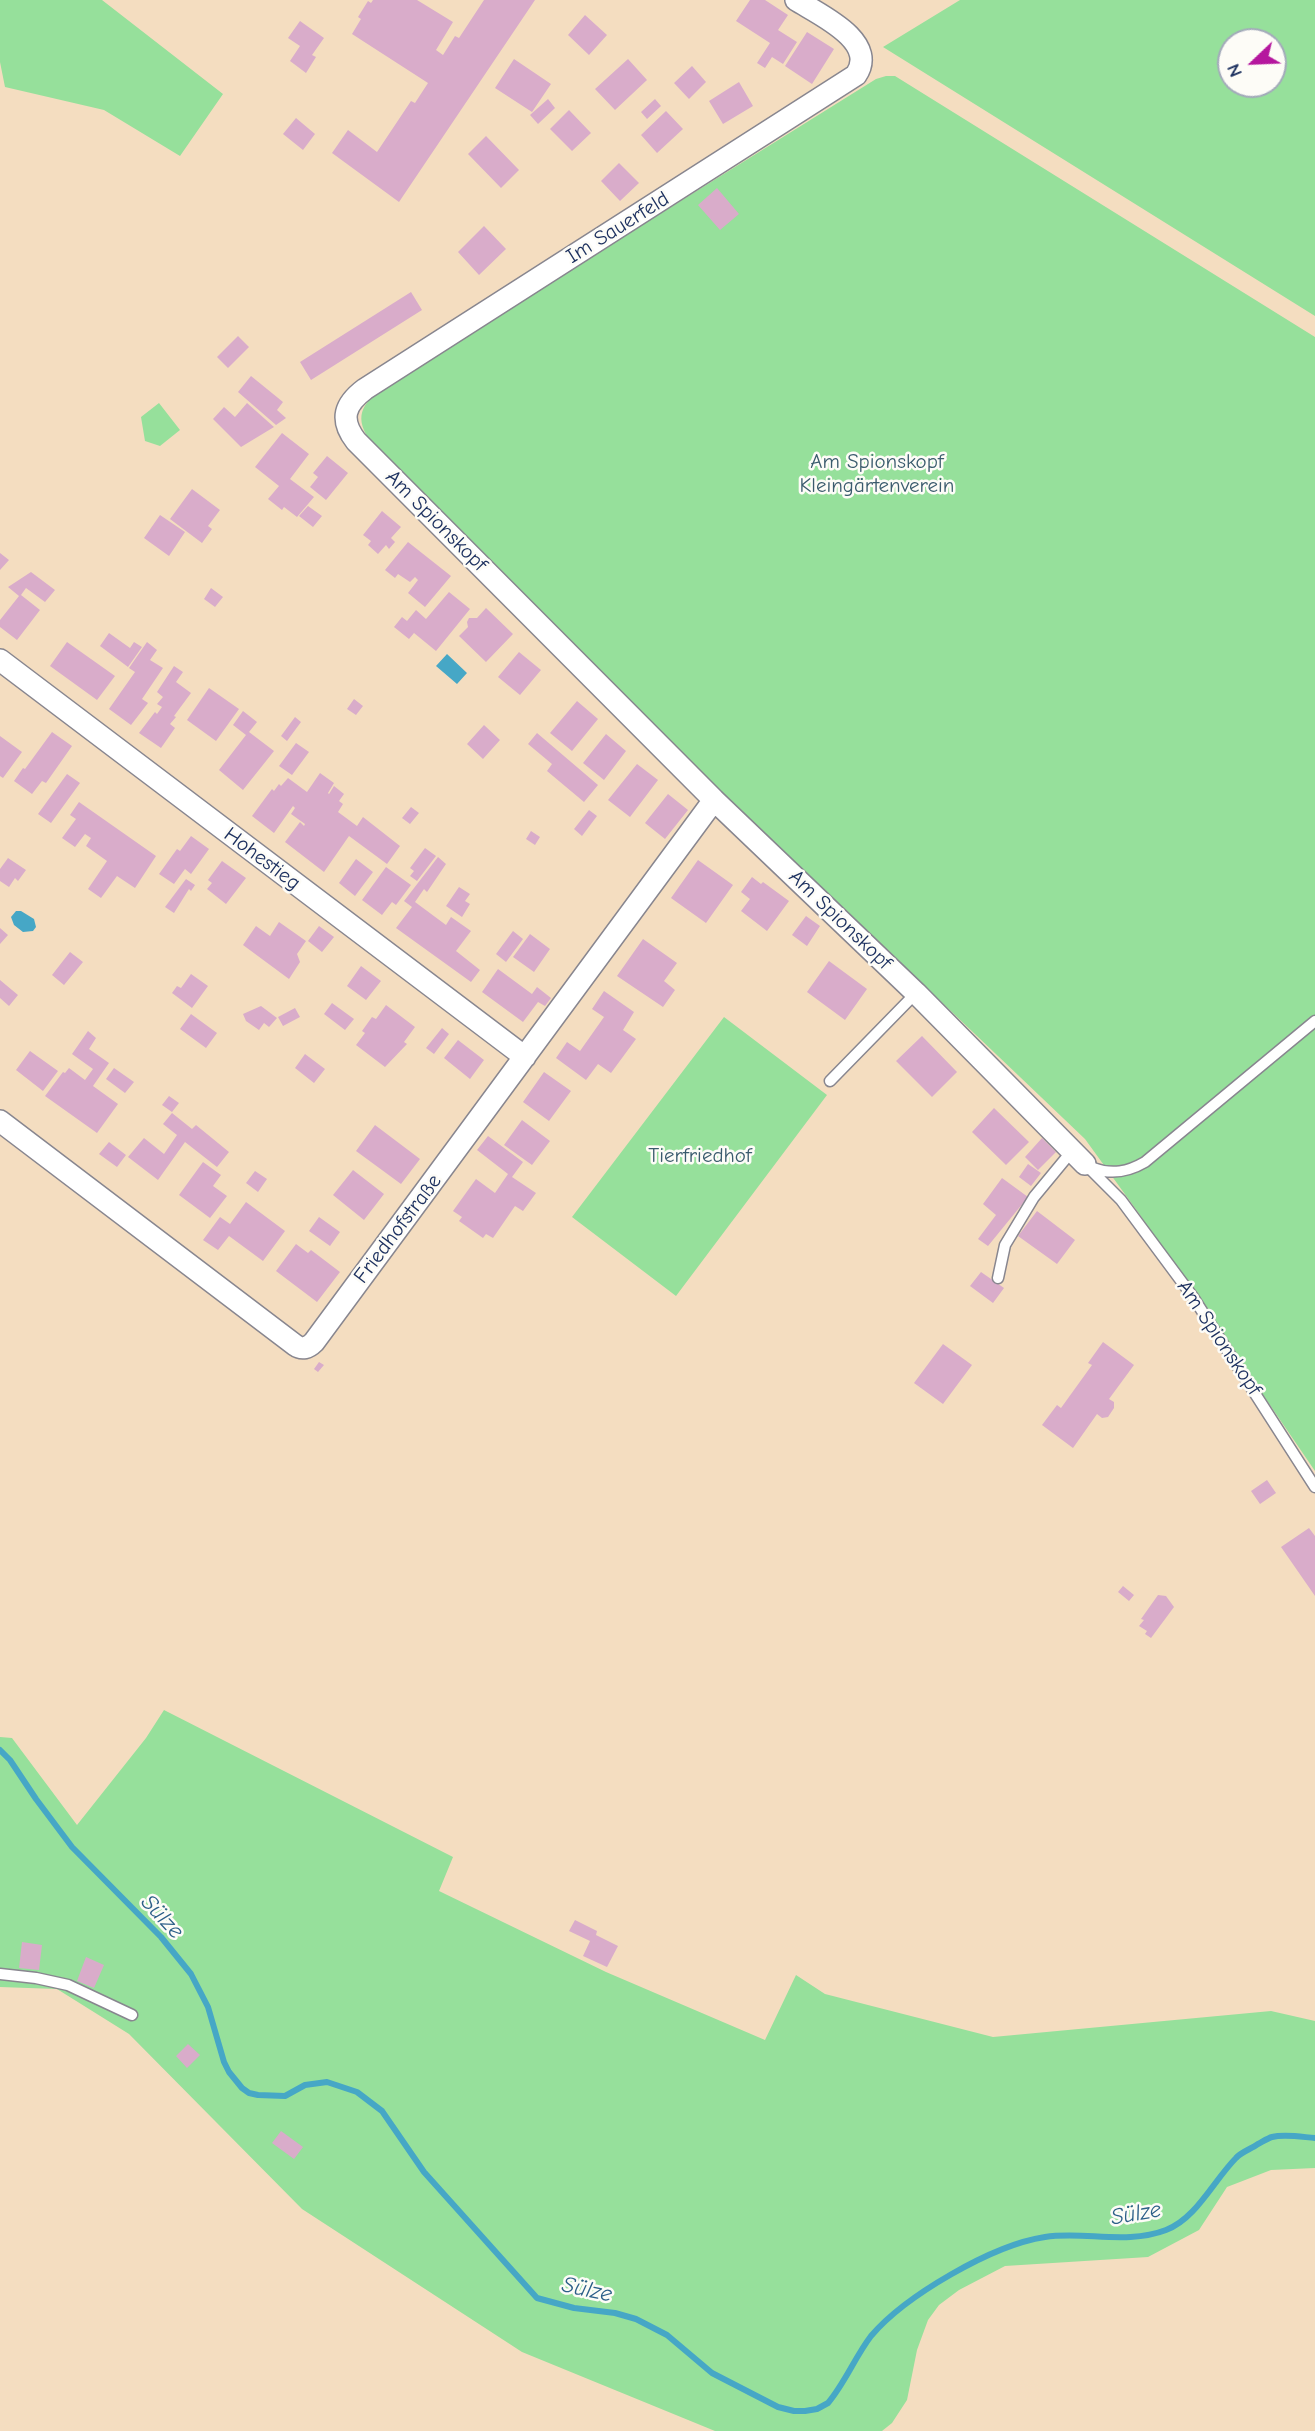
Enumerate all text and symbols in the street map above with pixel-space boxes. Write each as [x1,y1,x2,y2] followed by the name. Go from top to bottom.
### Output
[1217,28,1287,98] north arrow
[1222,60,1247,80] text: N
[562,186,674,270] street label: Im Sauerfeld
[800,449,954,499] park label: Am Spionskopf Kleingärtenverein
[380,465,492,577] street label: Am Spionskopf
[219,822,305,896] street label: Hohestieg
[783,865,897,975] street label: Am Spionskopf
[648,1143,752,1169] park label: Tierfriedhof
[349,1169,447,1289] street label: Friedhofstraße
[1171,1276,1267,1400] street label: Am Spionskopf
[135,1889,189,1945] water label: Sülze
[1109,2196,1163,2232] water label: Sülze
[559,2271,615,2309] water label: Sülze

